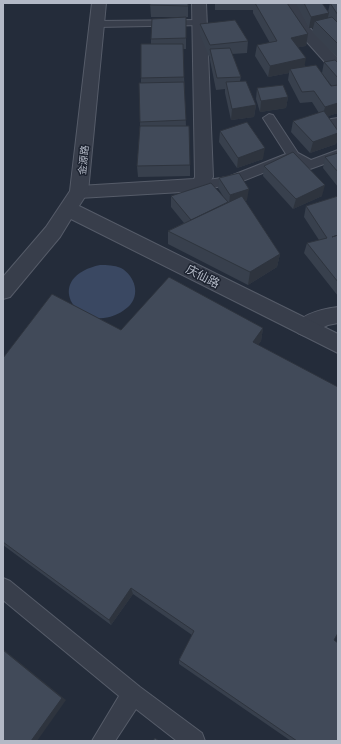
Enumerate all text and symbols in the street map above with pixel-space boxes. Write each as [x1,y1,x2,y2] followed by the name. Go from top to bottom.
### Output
[75,144,91,176] street label: 金源路
[184,261,222,291] street label: 庆仙路

